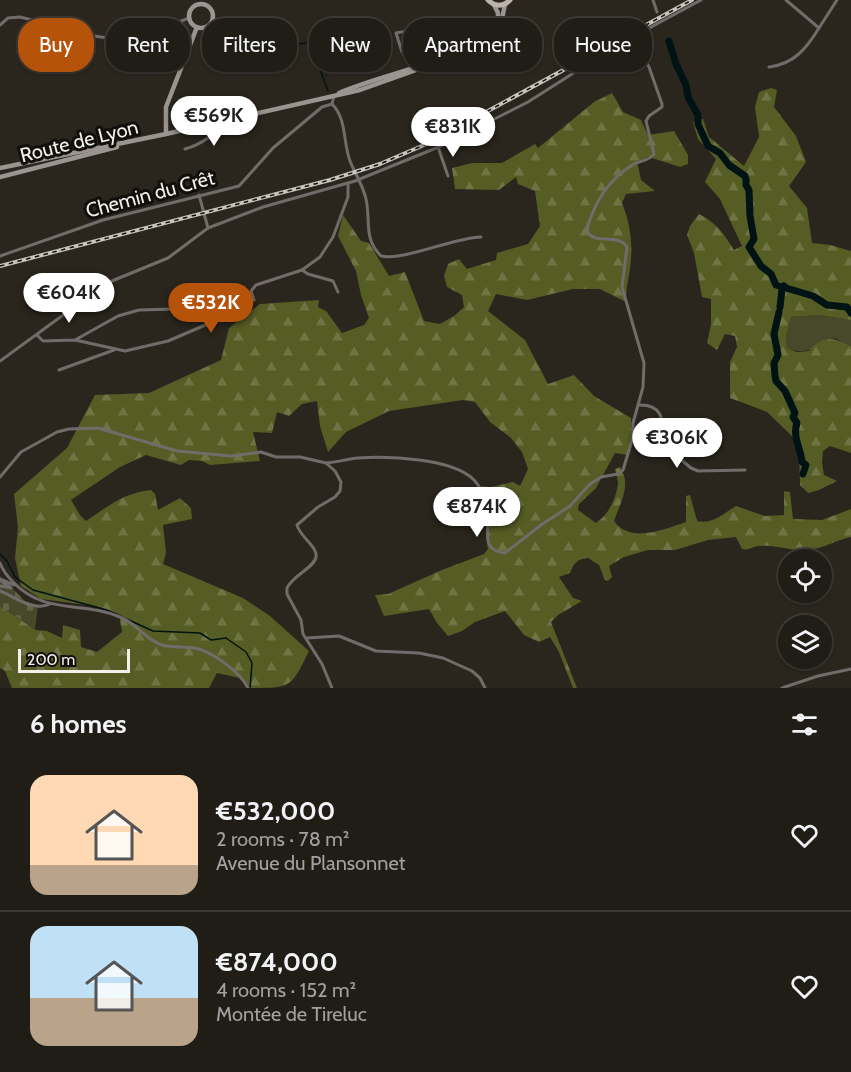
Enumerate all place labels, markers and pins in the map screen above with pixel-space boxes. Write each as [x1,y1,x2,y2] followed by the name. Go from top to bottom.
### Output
[172,96,256,147] pin: €569K
[411,107,495,158] pin: €831K
[27,273,111,324] pin: €604K
[169,283,253,334] pin: €532K
[635,418,719,469] pin: €306K
[435,487,519,538] pin: €874K

